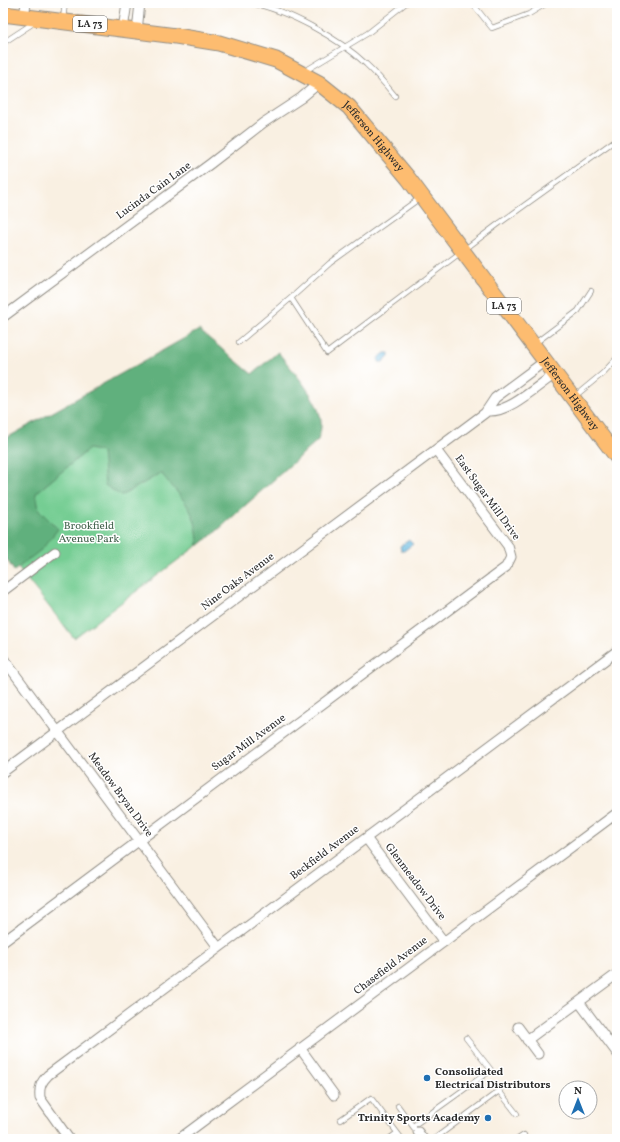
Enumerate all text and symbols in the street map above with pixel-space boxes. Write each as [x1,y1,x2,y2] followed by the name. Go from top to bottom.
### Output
[73,16,107,32] road number: LA 73
[340,98,408,175] street label: Jefferson Highway
[114,159,194,223] street label: Lucinda Cain Lane
[487,298,521,314] road number: LA 73
[537,354,602,434] street label: Jefferson Highway
[451,452,523,544] street label: East Sugar Mill Drive
[59,519,119,547] park label: Brookfield Avenue Park
[198,550,278,614] street label: Nine Oaks Avenue
[209,711,289,775] street label: Sugar Mill Avenue
[84,750,156,840] street label: Meadow Bryan Drive
[288,822,362,884] street label: Beckfield Avenue
[381,840,449,924] street label: Glenmeadow Drive
[351,933,431,999] street label: Chasefield Avenue
[435,1065,551,1093] place label: Consolidated Electrical Distributors
[422,1073,432,1083] marker: Consolidated Electrical Distributors
[558,1080,598,1120] north arrow
[574,1084,582,1099] text: N
[358,1111,481,1126] place label: Trinity Sports Academy
[483,1113,493,1123] marker: Trinity Sports Academy

